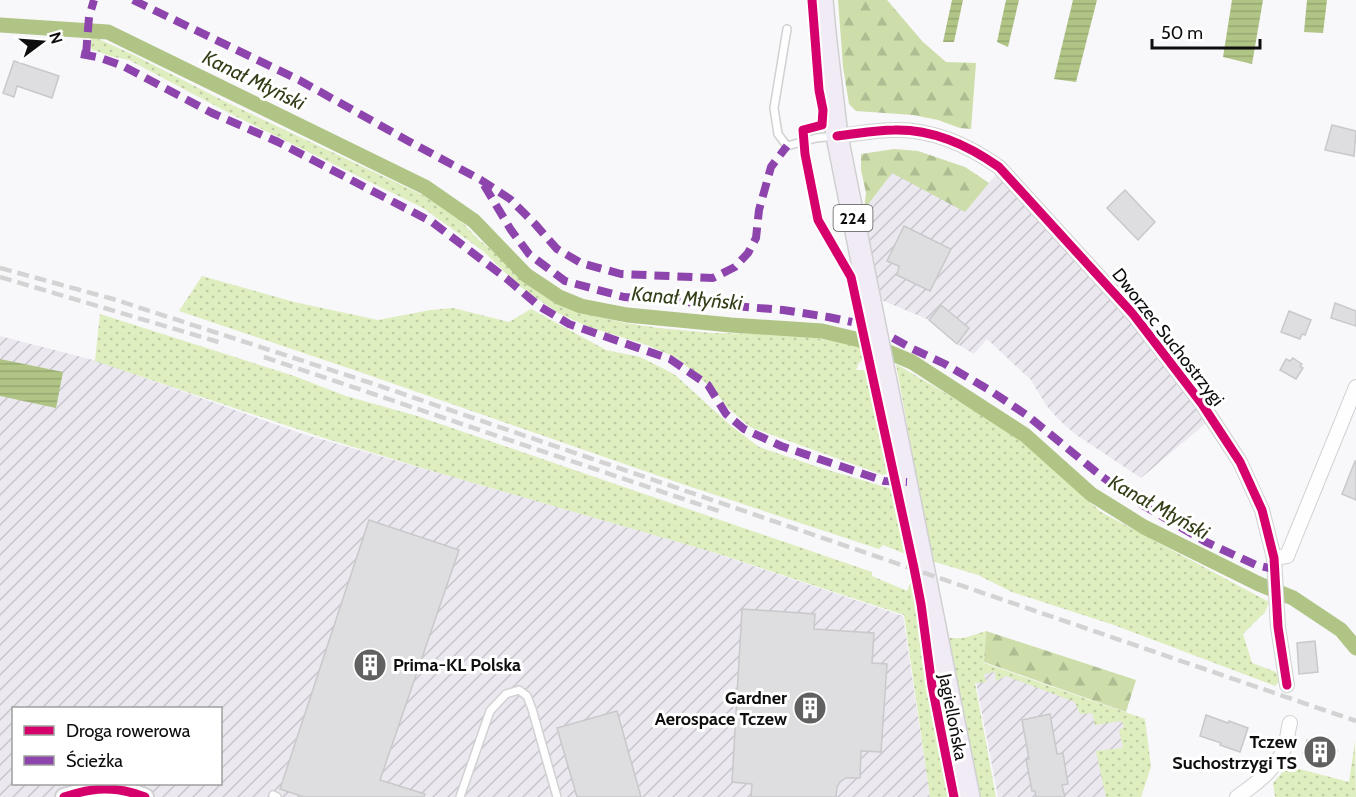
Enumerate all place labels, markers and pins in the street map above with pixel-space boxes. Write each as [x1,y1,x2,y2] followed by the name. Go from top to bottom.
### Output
[352,647,388,683] building icon: Prima-KL Polska
[393,654,521,676] place label: Prima-KL Polska
[655,687,787,730] place label: Gardner Aerospace Tczew
[792,690,828,726] building icon: Gardner Aerospace Tczew
[1172,731,1297,774] place label: Tczew Suchostrzygi TS
[1302,734,1338,770] building icon: Tczew Suchostrzygi TS

